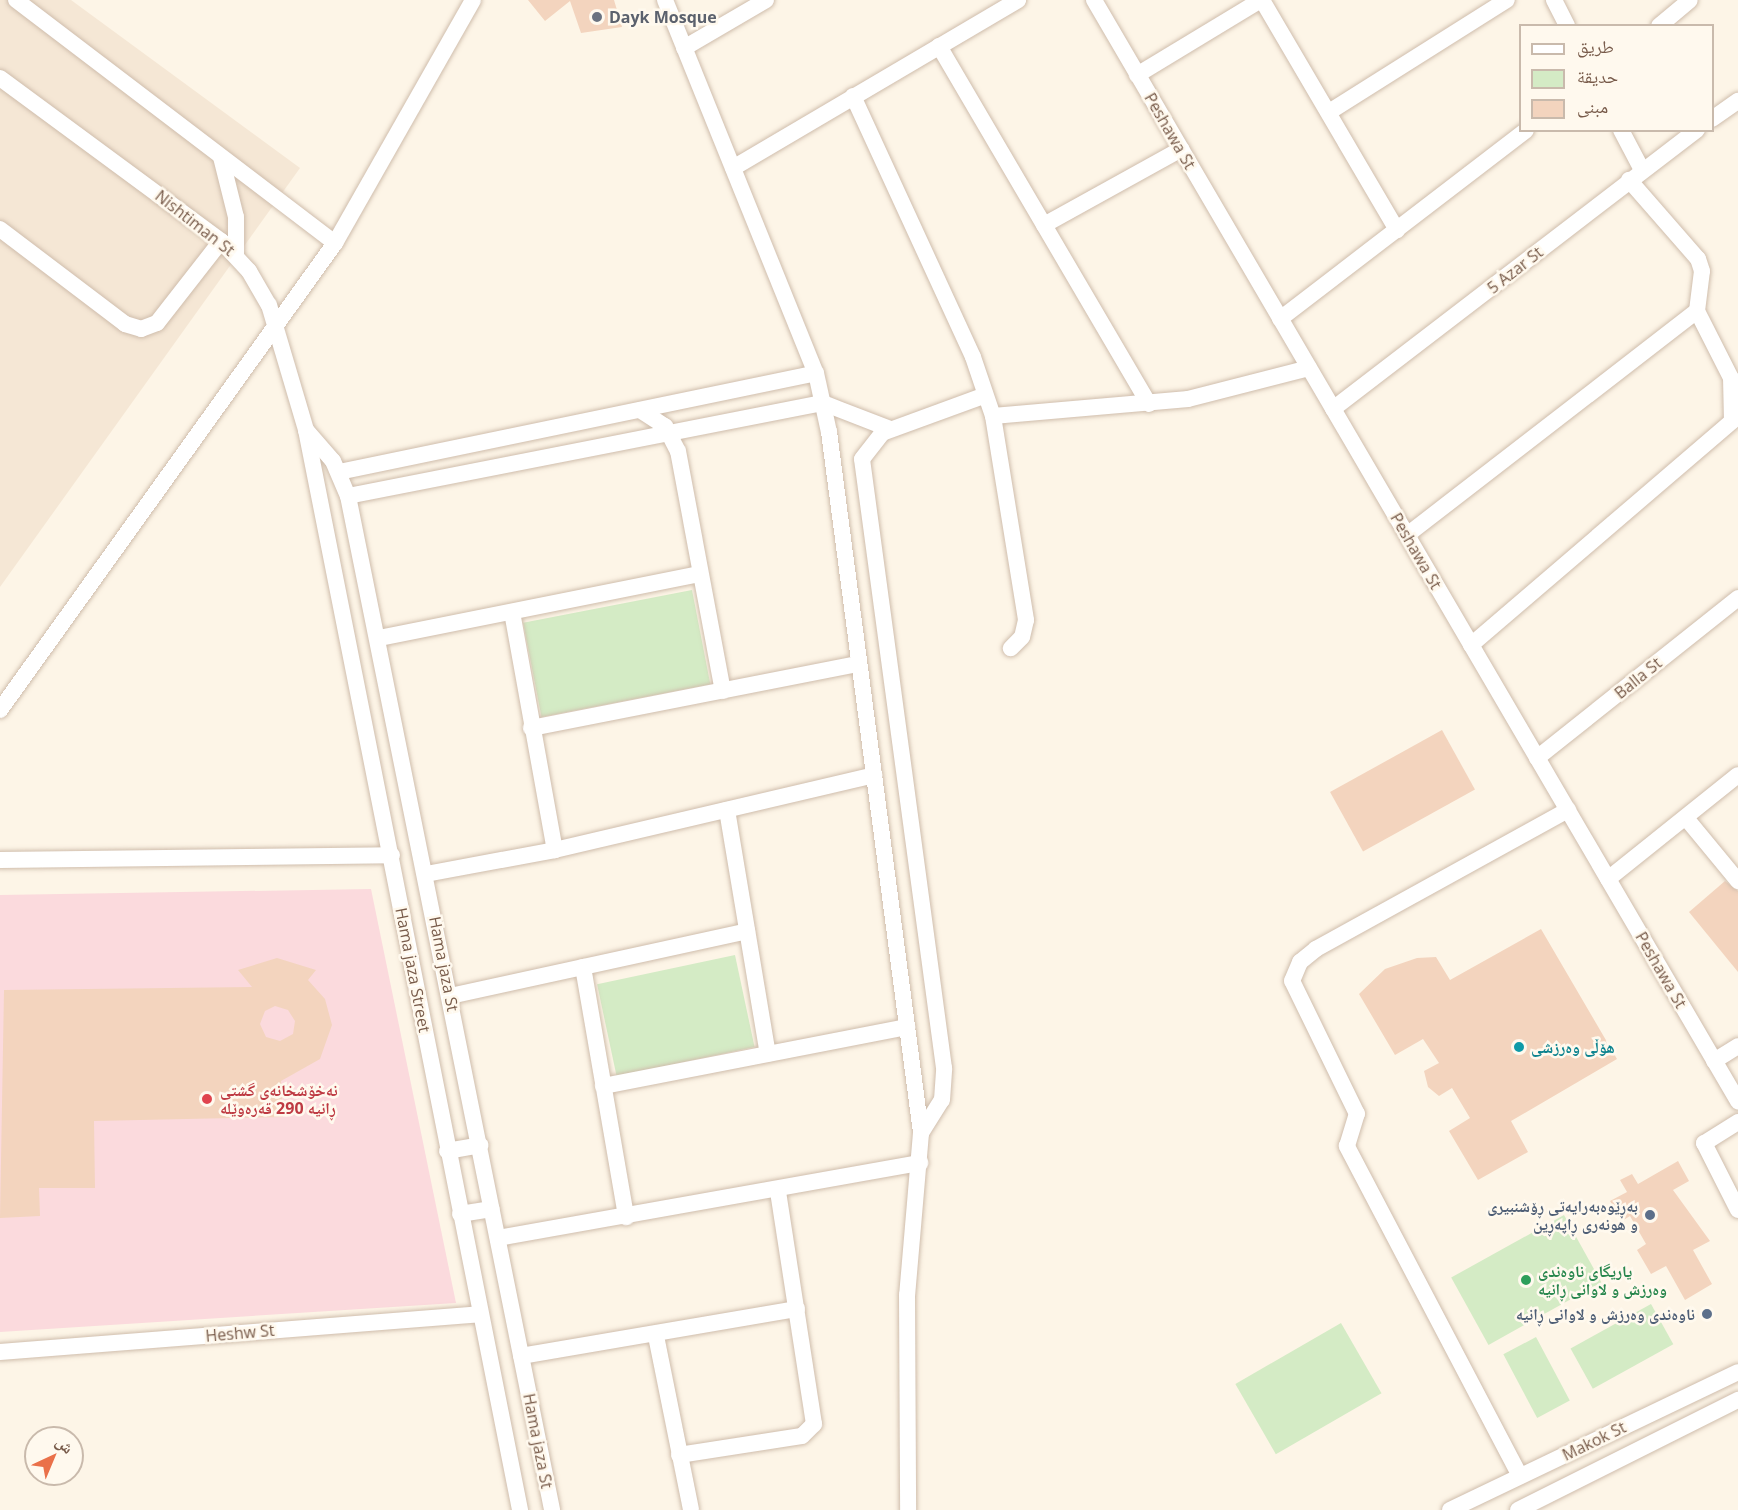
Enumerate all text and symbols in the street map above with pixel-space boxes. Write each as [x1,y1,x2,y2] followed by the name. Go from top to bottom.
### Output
[609,7,717,27] place label: Dayk Mosque
[590,10,604,24] marker: Dayk Mosque
[1519,24,1714,132] legend
[1577,34,1614,58] text: طريق
[1577,64,1618,88] text: حديقة
[1140,89,1200,173] street label: Peshawa St
[1577,94,1608,118] text: مبنى
[151,186,239,260] street label: Nishtiman St
[1483,242,1547,298] street label: 5 Azar St
[1386,509,1446,593] street label: Peshawa St
[1611,653,1665,703] street label: Balla St
[391,906,435,1034] street label: Hama jaza Street
[425,915,463,1013] street label: Hama jaza St
[1631,928,1691,1012] street label: Peshawa St
[1531,1037,1615,1057] place label: هۆڵی وەرزشی
[1512,1040,1526,1054] marker: هۆڵی وەرزشی
[220,1080,338,1118] place label: نەخۆشخانەی گشتی ڕانیە 290 قەرەوێلە
[198,1090,216,1108] marker: نەخۆشخانەی گشتی ڕانیە 290 قەرەوێلە
[1487,1196,1638,1234] place label: بەڕێوەبەرایەتی ڕۆشنبیری و هونەری ڕاپەڕین
[1643,1208,1657,1222] marker: بەڕێوەبەرایەتی ڕۆشنبیری و هونەری ڕاپەڕین
[1538,1261,1667,1299] place label: یاریگای ناوەندی وەرزش و لاوانی ڕانیە
[1519,1273,1533,1287] marker: یاریگای ناوەندی وەرزش و لاوانی ڕانیە
[1516,1304,1695,1324] place label: ناوەندی وەرزش و لاوانی ڕانیە
[1700,1307,1714,1321] marker: ناوەندی وەرزش و لاوانی ڕانیە
[205,1320,275,1346] street label: Heshw St
[519,1392,557,1490] street label: Hama jaza St
[1559,1417,1629,1465] street label: Makok St
[24,1426,84,1486] north arrow
[51,1431,79,1458] text: ش

